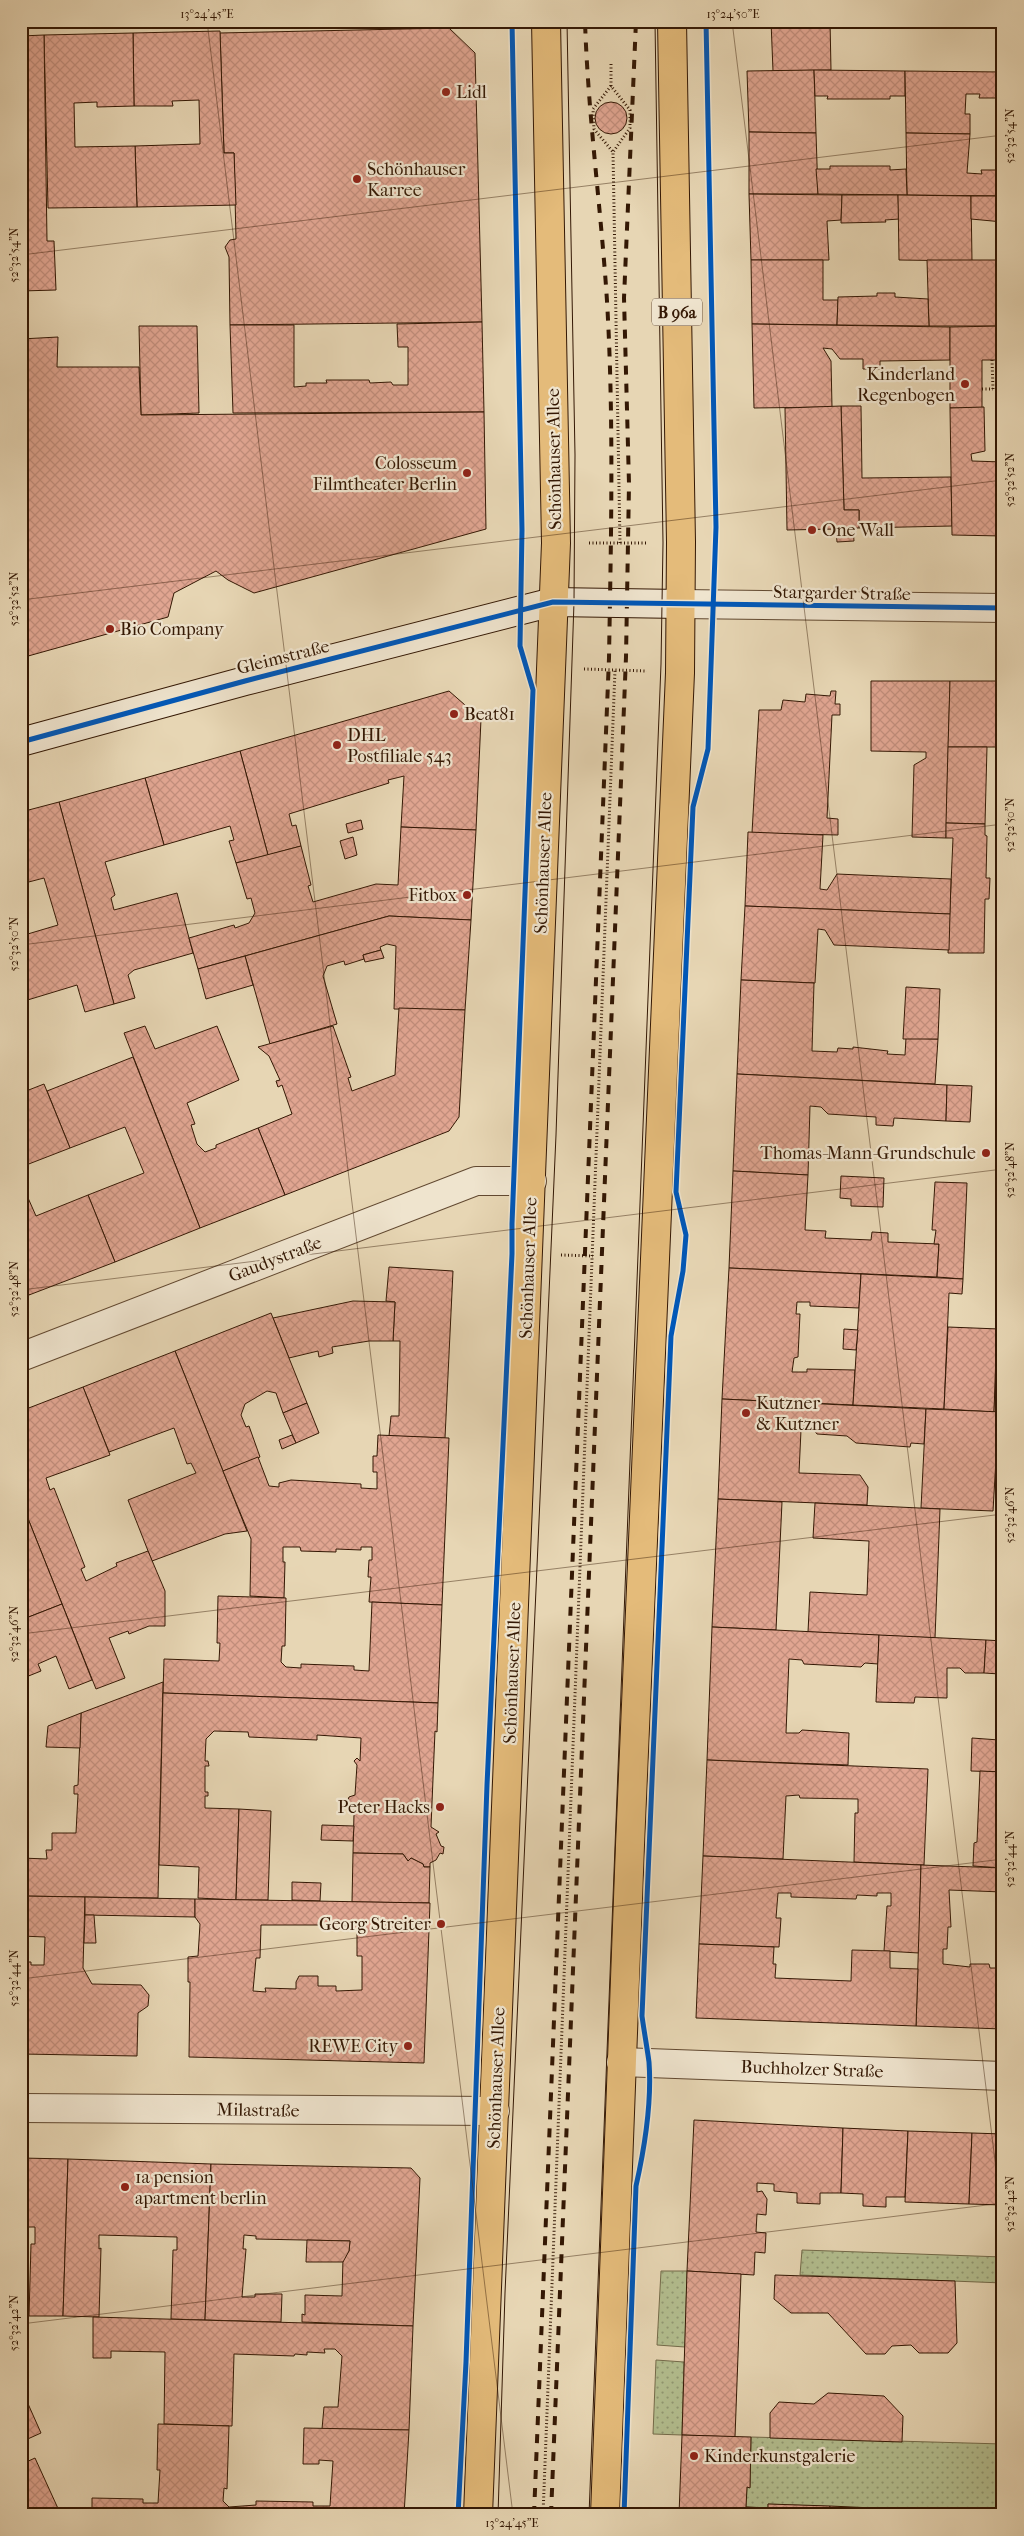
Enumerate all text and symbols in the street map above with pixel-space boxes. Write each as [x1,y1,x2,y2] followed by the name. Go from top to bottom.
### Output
[180,7,234,21] text: 13°24'45"E
[706,7,760,21] text: 13°24'50"E
[456,82,487,103] place label: Lidl
[440,86,452,98] marker: Lidl
[1003,108,1017,164] text: 52°32'54"N
[367,159,466,201] place label: Schönhauser Karree
[351,173,363,185] marker: Schönhauser Karree
[7,227,21,283] text: 52°32'54"N
[652,298,702,326] road number: B 96a
[857,364,956,406] place label: Kinderland Regenbogen
[959,378,971,390] marker: Kinderland Regenbogen
[543,388,566,530] street label: Schönhauser Allee
[313,453,458,495] place label: Colosseum Filmtheater Berlin
[1003,453,1017,507] text: 52°32'52"N
[461,467,473,479] marker: Colosseum Filmtheater Berlin
[822,520,894,541] place label: One Wall
[806,524,818,536] marker: One Wall
[7,572,21,626] text: 52°32'52"N
[773,582,911,605] street label: Stargarder Straße
[120,619,225,640] place label: Bio Company
[104,623,116,635] marker: Bio Company
[235,636,332,679] street label: Gleimstraße
[464,704,515,725] place label: Beat81
[448,708,460,720] marker: Beat81
[347,725,452,767] place label: DHL Postfiliale 543
[331,739,343,751] marker: DHL Postfiliale 543
[531,792,556,934] street label: Schönhauser Allee
[1003,798,1017,852] text: 52°32'50"N
[408,885,458,906] place label: Fitbox
[461,889,473,901] marker: Fitbox
[7,917,21,971] text: 52°32'50"N
[1003,1142,1017,1198] text: 52°32'48"N
[760,1143,976,1164] place label: Thomas-Mann-Grundschule
[980,1147,992,1159] marker: Thomas-Mann-Grundschule
[516,1197,541,1339] street label: Schönhauser Allee
[226,1232,325,1287] street label: Gaudystraße
[7,1261,21,1317] text: 52°32'48"N
[756,1393,839,1435] place label: Kutzner & Kutzner
[740,1407,752,1419] marker: Kutzner & Kutzner
[1003,1487,1017,1543] text: 52°32'46"N
[500,1602,525,1744] street label: Schönhauser Allee
[7,1606,21,1662] text: 52°32'46"N
[337,1797,430,1818] place label: Peter Hacks
[434,1801,446,1813] marker: Peter Hacks
[1003,1830,1017,1888] text: 52°32'44"N
[319,1914,431,1935] place label: Georg Streiter
[435,1918,447,1930] marker: Georg Streiter
[7,1949,21,2007] text: 52°32'44"N
[484,2007,509,2149] street label: Schönhauser Allee
[308,2036,399,2057] place label: REWE City
[402,2040,414,2052] marker: REWE City
[740,2057,884,2082] street label: Buchholzer Straße
[216,2099,300,2122] street label: Milastraße
[135,2167,267,2209] place label: 1a pension apartment berlin
[1003,2176,1017,2232] text: 52°32'42"N
[119,2181,131,2193] marker: 1a pension apartment berlin
[7,2295,21,2351] text: 52°32'42"N
[704,2446,855,2467] place label: Kinderkunstgalerie
[688,2450,700,2462] marker: Kinderkunstgalerie
[485,2516,539,2530] text: 13°24'45"E

